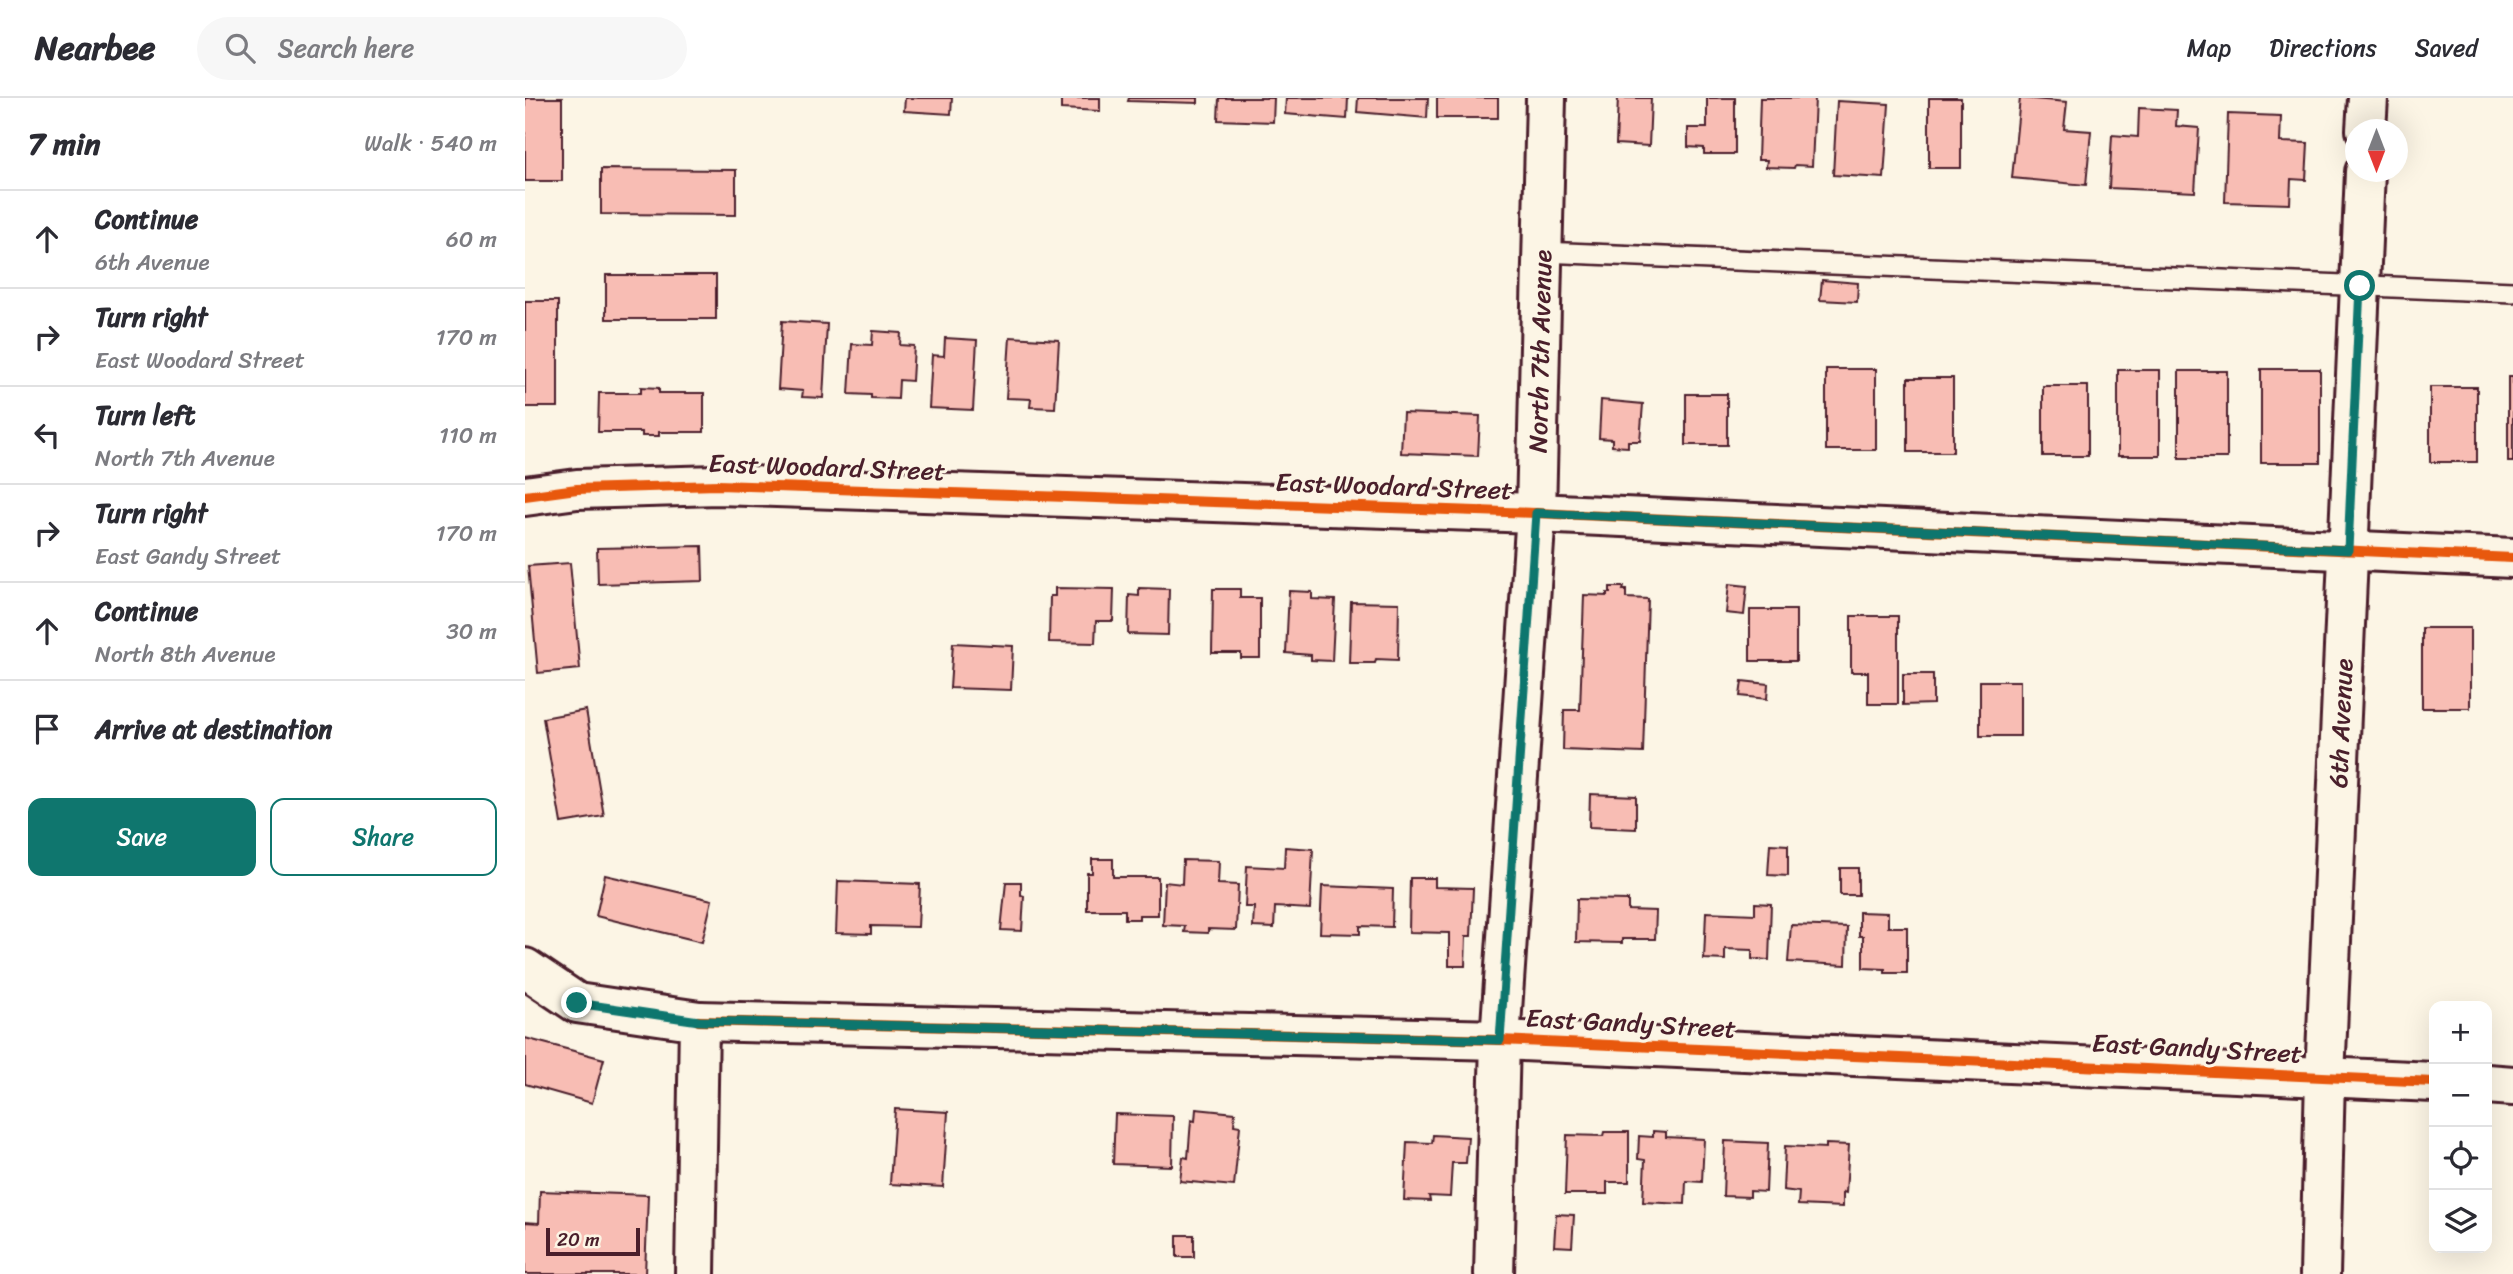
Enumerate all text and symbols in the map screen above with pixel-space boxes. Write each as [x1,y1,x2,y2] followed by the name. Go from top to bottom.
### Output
[197,17,687,80] search box
[35,19,155,77] text: Nearbee
[277,25,414,71] text: Search here
[2187,27,2231,69] text: Map
[2269,27,2377,69] text: Directions
[2415,27,2478,69] text: Saved
[221,29,259,67] icon: search
[28,117,100,171] text: 7 min
[2345,119,2408,182] north arrow
[364,123,497,164] text: Walk · 540 m
[95,196,198,242] text: Continue
[446,219,497,260] text: 60 m
[28,220,66,258] icon: ahead
[95,242,210,283] text: 6th Avenue
[1514,249,1565,454] street label: North 7th Avenue
[2344,270,2375,301] route start
[95,294,208,340] text: Turn right
[436,317,497,358] text: 170 m
[28,318,66,356] icon: right
[95,340,305,381] text: East Woodard Street
[95,392,195,438] text: Turn left
[439,415,497,456] text: 110 m
[28,416,66,454] icon: left
[95,438,275,479] text: North 7th Avenue
[708,440,946,494] street label: East Woodard Street
[1275,459,1513,513] street label: East Woodard Street
[95,490,208,536] text: Turn right
[436,513,497,554] text: 170 m
[28,514,66,552] icon: right
[95,536,281,577] text: East Gandy Street
[95,588,198,634] text: Continue
[446,611,497,652] text: 30 m
[28,612,66,650] icon: ahead
[95,634,276,675] text: North 8th Avenue
[2315,657,2366,789] street label: 6th Avenue
[95,706,332,752] text: Arrive at destination
[28,710,66,748] icon: arrive
[28,798,256,876] button: Save
[270,798,497,876] button: Share
[561,987,592,1018] route end
[1525,995,1737,1051] street label: East Gandy Street
[2429,1001,2492,1253] map controls
[2429,1001,2492,1064] button: +
[2091,1020,2303,1076] street label: East Gandy Street
[2429,1064,2492,1127] button: −
[2429,1127,2492,1190] button: locate
[2429,1190,2492,1253] button: layers
[557,1223,600,1256] text: 20 m
[546,1225,641,1257] scale bar

